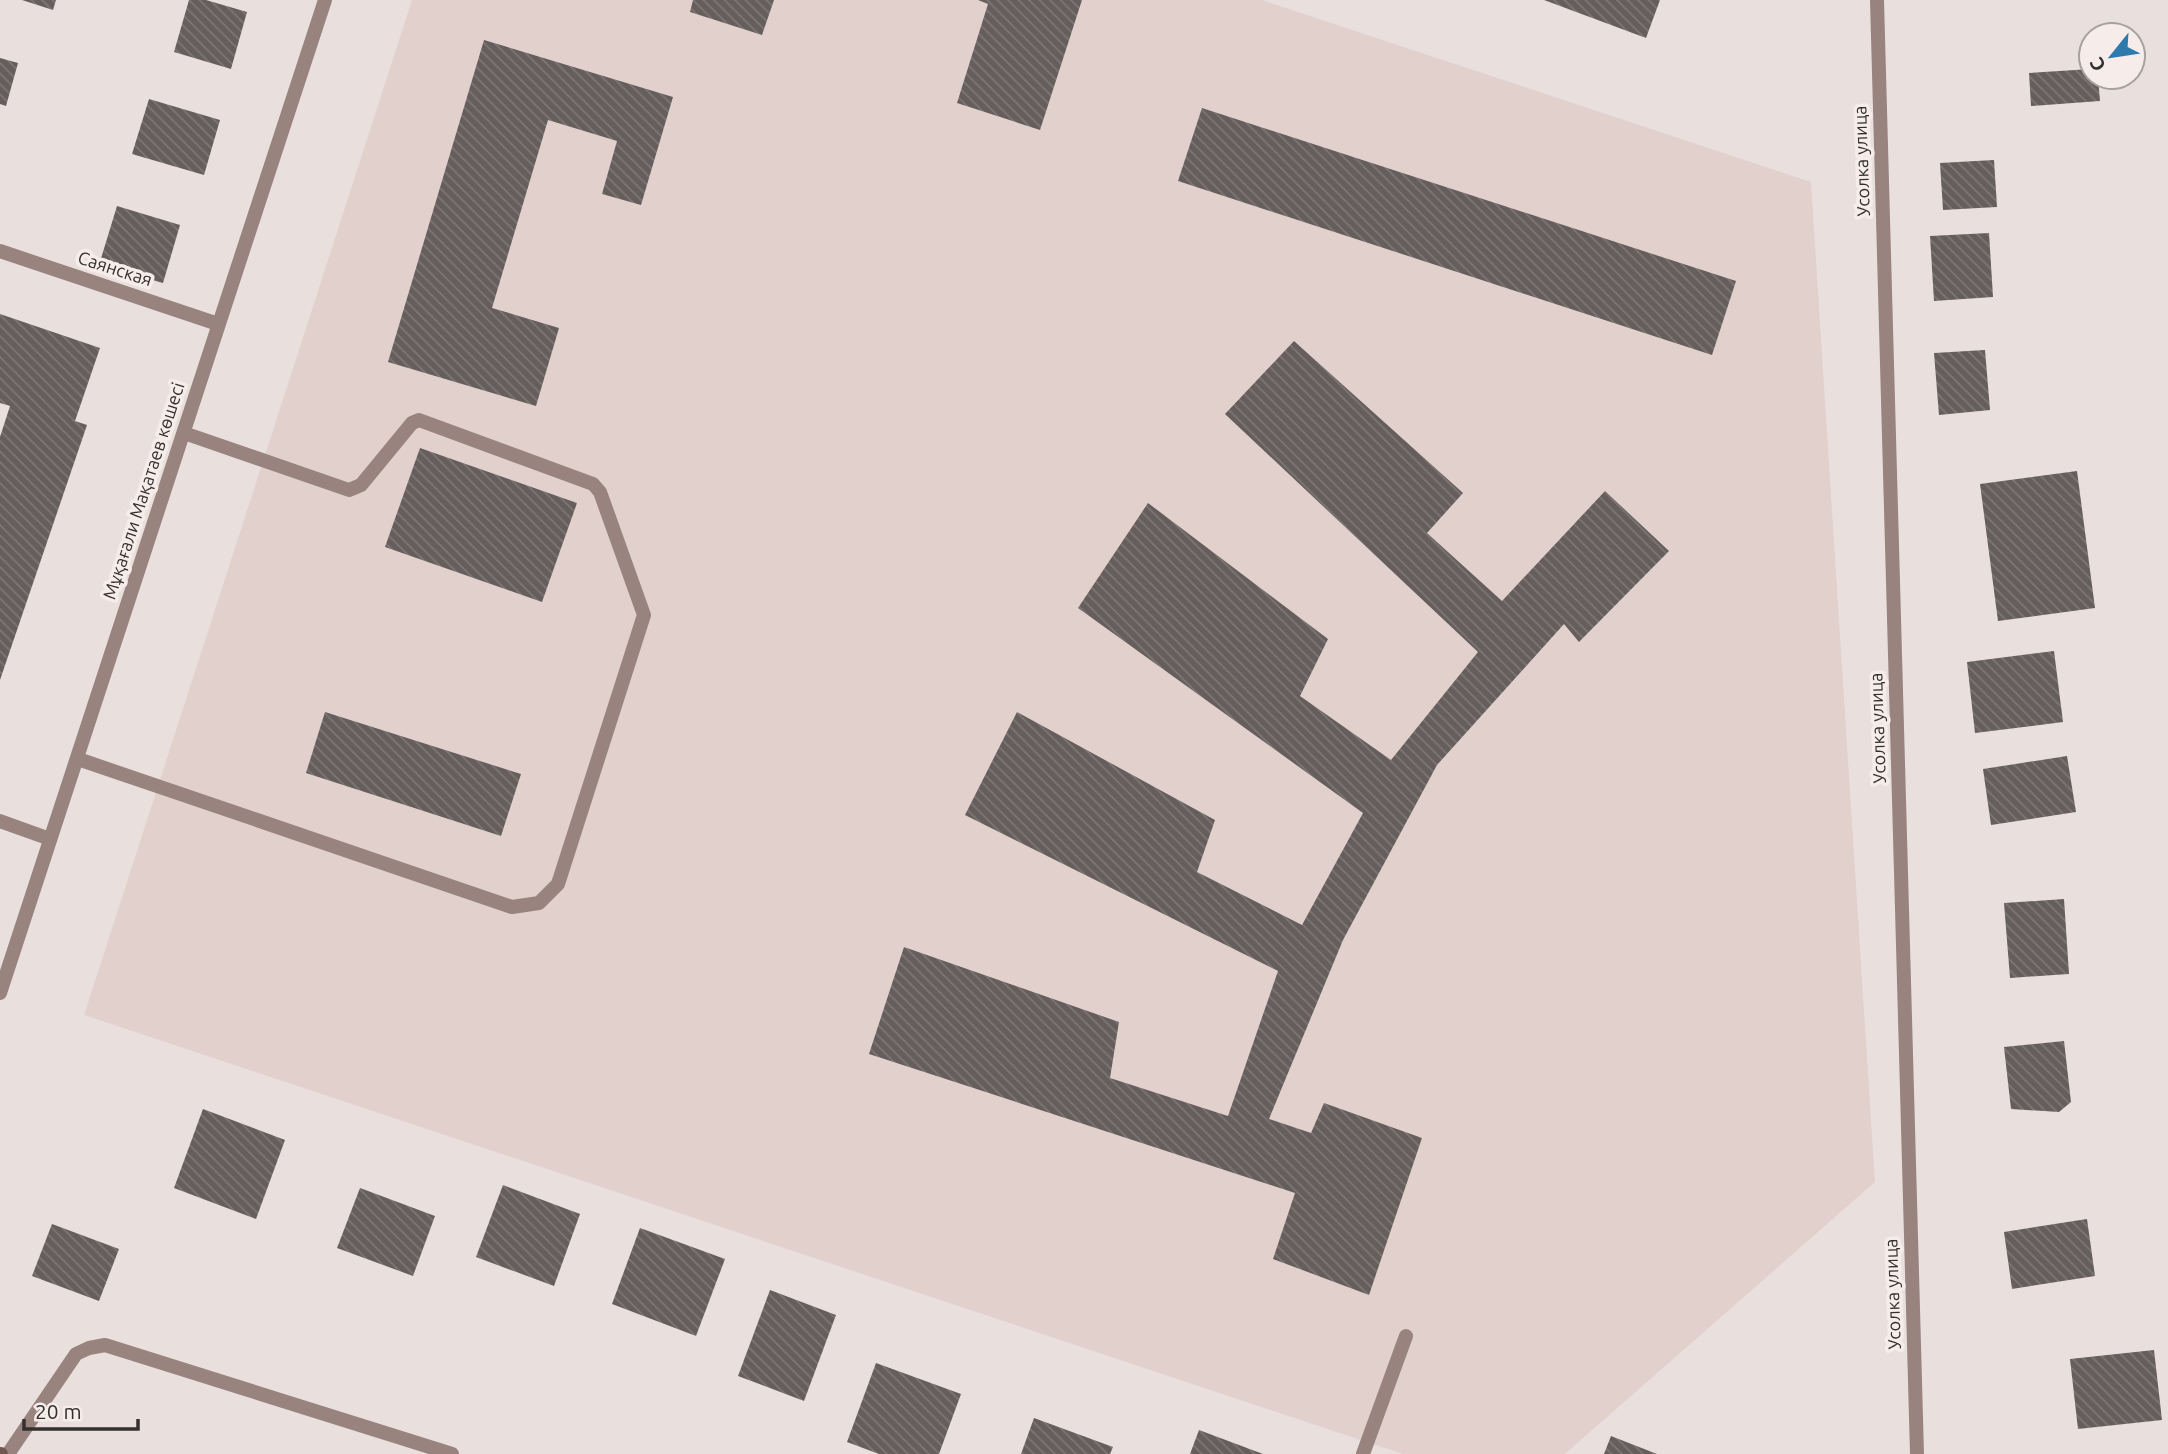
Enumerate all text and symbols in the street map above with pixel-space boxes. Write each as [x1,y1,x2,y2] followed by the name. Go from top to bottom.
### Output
[2077,21,2147,91] north arrow
[2085,54,2110,75] text: С
[1849,105,1873,217] street label: Усолка улица
[76,247,155,289] street label: Саянская
[98,380,188,602] street label: Мұқағали Мақатаев көшесі
[1865,672,1889,784] street label: Усолка улица
[1880,1238,1904,1350] street label: Усолка улица
[24,1388,138,1432] scale bar
[35,1399,82,1423] text: 20 m

